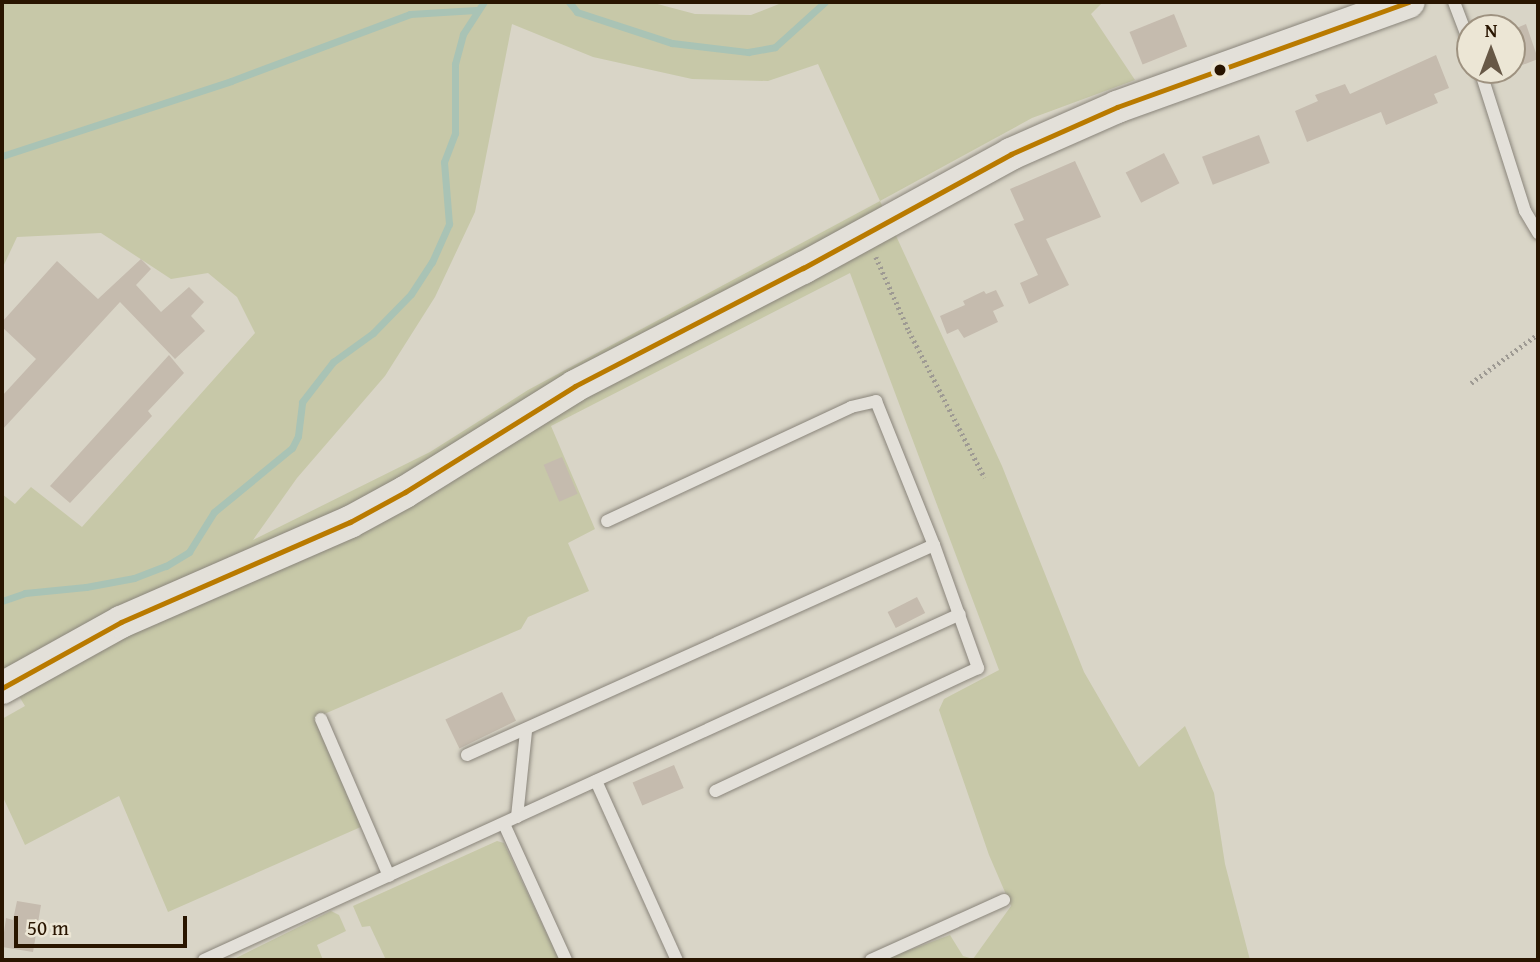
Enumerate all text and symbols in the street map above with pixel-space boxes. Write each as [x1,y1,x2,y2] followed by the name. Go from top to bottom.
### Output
[1456,14,1526,84] north arrow
[1485,16,1497,44] text: N
[1213,63,1227,77] unlabelled marker
[18,902,191,946] scale bar
[27,912,69,943] text: 50 m

